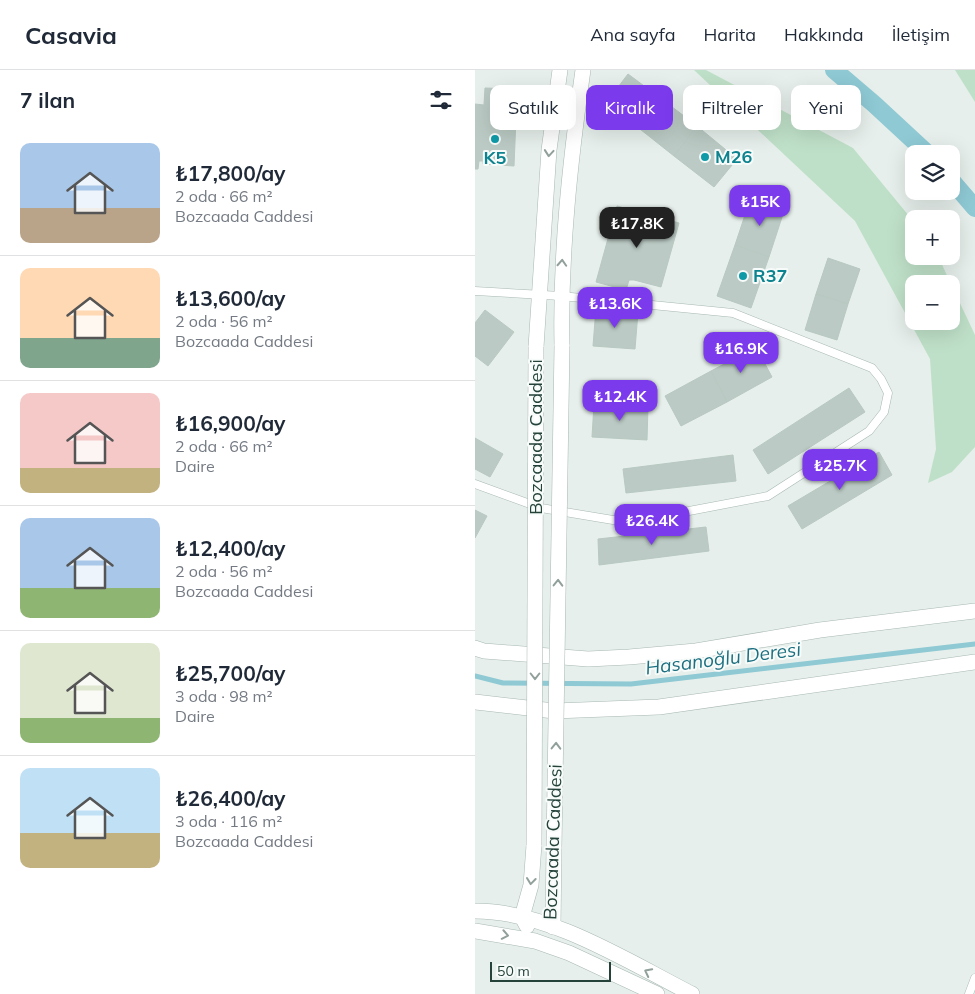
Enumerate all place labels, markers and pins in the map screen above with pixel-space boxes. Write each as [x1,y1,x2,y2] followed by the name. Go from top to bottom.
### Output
[489,133,501,145] marker: K5
[715,145,752,168] place label: M26
[484,146,507,169] place label: K5
[699,151,711,163] marker: M26
[730,184,790,227] pin: ₺15K
[596,206,678,249] pin: ₺17.8K
[753,264,787,287] place label: R37
[737,270,749,282] marker: R37
[574,286,656,329] pin: ₺13.6K
[700,332,782,374] pin: ₺16.9K
[579,380,661,422] pin: ₺12.4K
[799,448,881,491] pin: ₺25.7K
[611,504,693,546] pin: ₺26.4K

